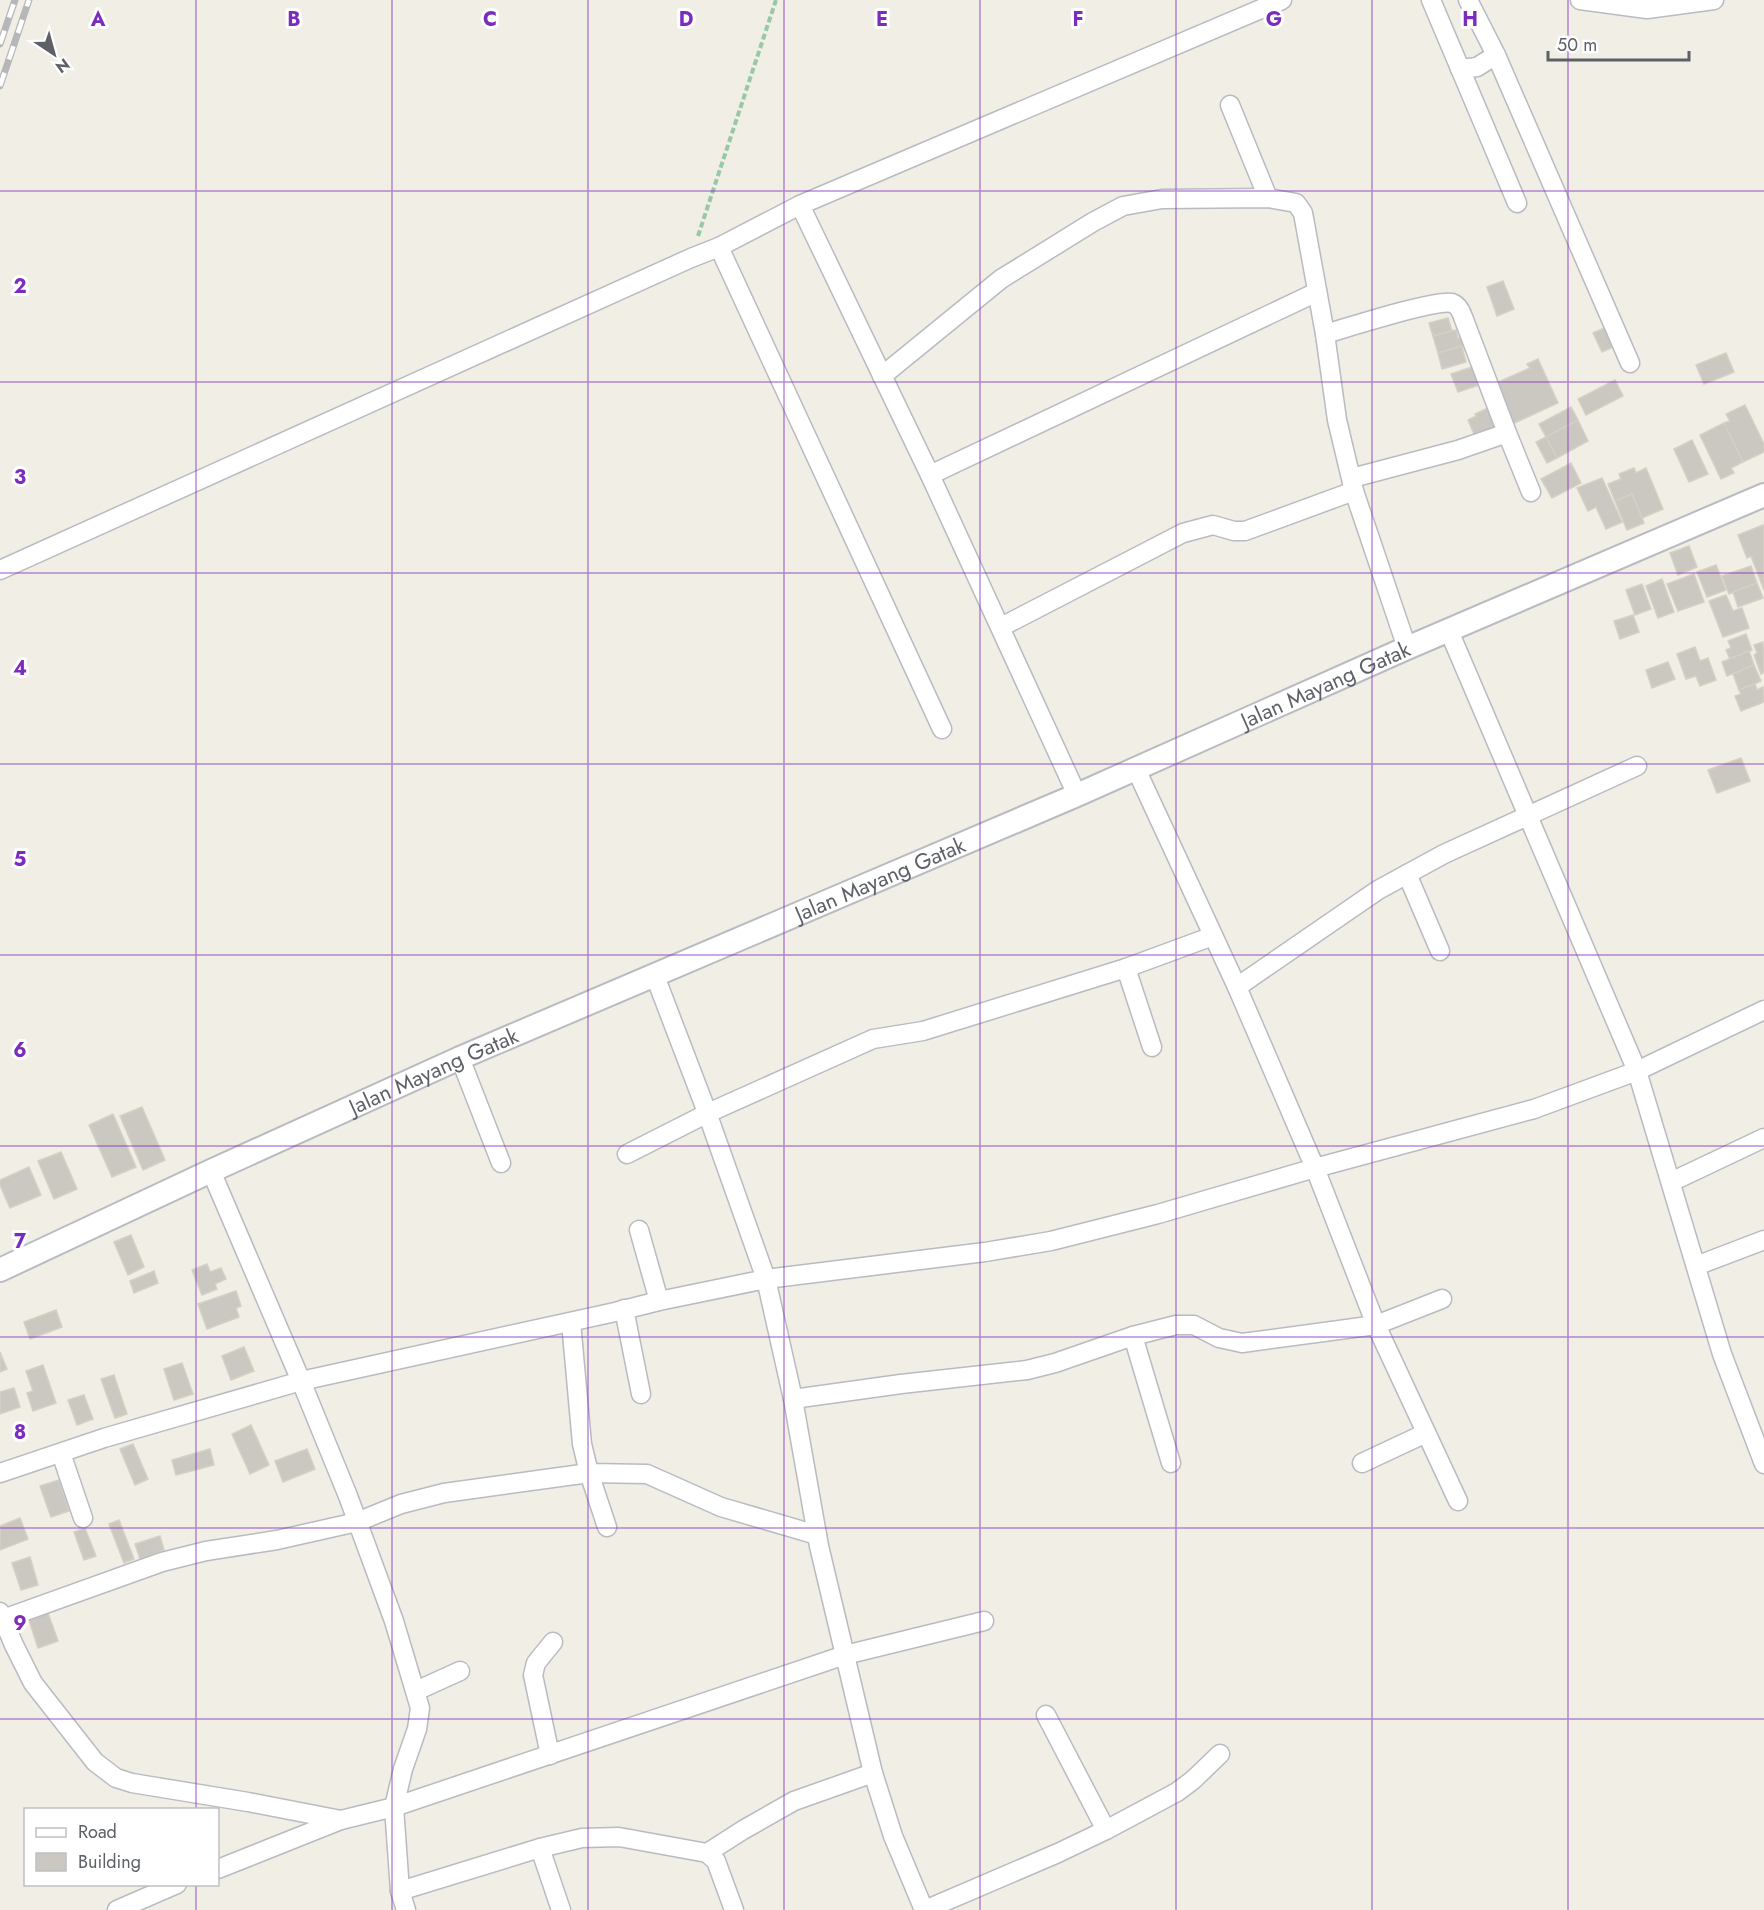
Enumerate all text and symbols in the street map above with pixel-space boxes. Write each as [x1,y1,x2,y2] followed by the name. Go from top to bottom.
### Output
[90,5,106,34] text: A
[287,5,301,34] text: B
[483,5,497,34] text: C
[679,5,693,34] text: D
[876,5,888,34] text: E
[1072,5,1084,34] text: F
[1266,5,1282,34] text: G
[1462,5,1478,34] text: H
[24,24,84,84] north arrow
[1548,24,1689,62] scale bar
[1557,32,1597,58] text: 50 m
[51,53,74,79] text: N
[13,272,27,301] text: 2
[14,463,26,492] text: 3
[1233,633,1415,737] street label: Jalan Mayang Gatak
[13,654,27,683] text: 4
[787,828,970,931] street label: Jalan Mayang Gatak
[14,845,27,874] text: 5
[341,1019,523,1124] street label: Jalan Mayang Gatak
[13,1036,27,1065] text: 6
[14,1227,27,1256] text: 7
[14,1418,26,1447] text: 8
[13,1609,27,1638] text: 9
[24,1808,219,1886] legend
[78,1819,117,1845] text: Road
[78,1849,141,1875] text: Building

